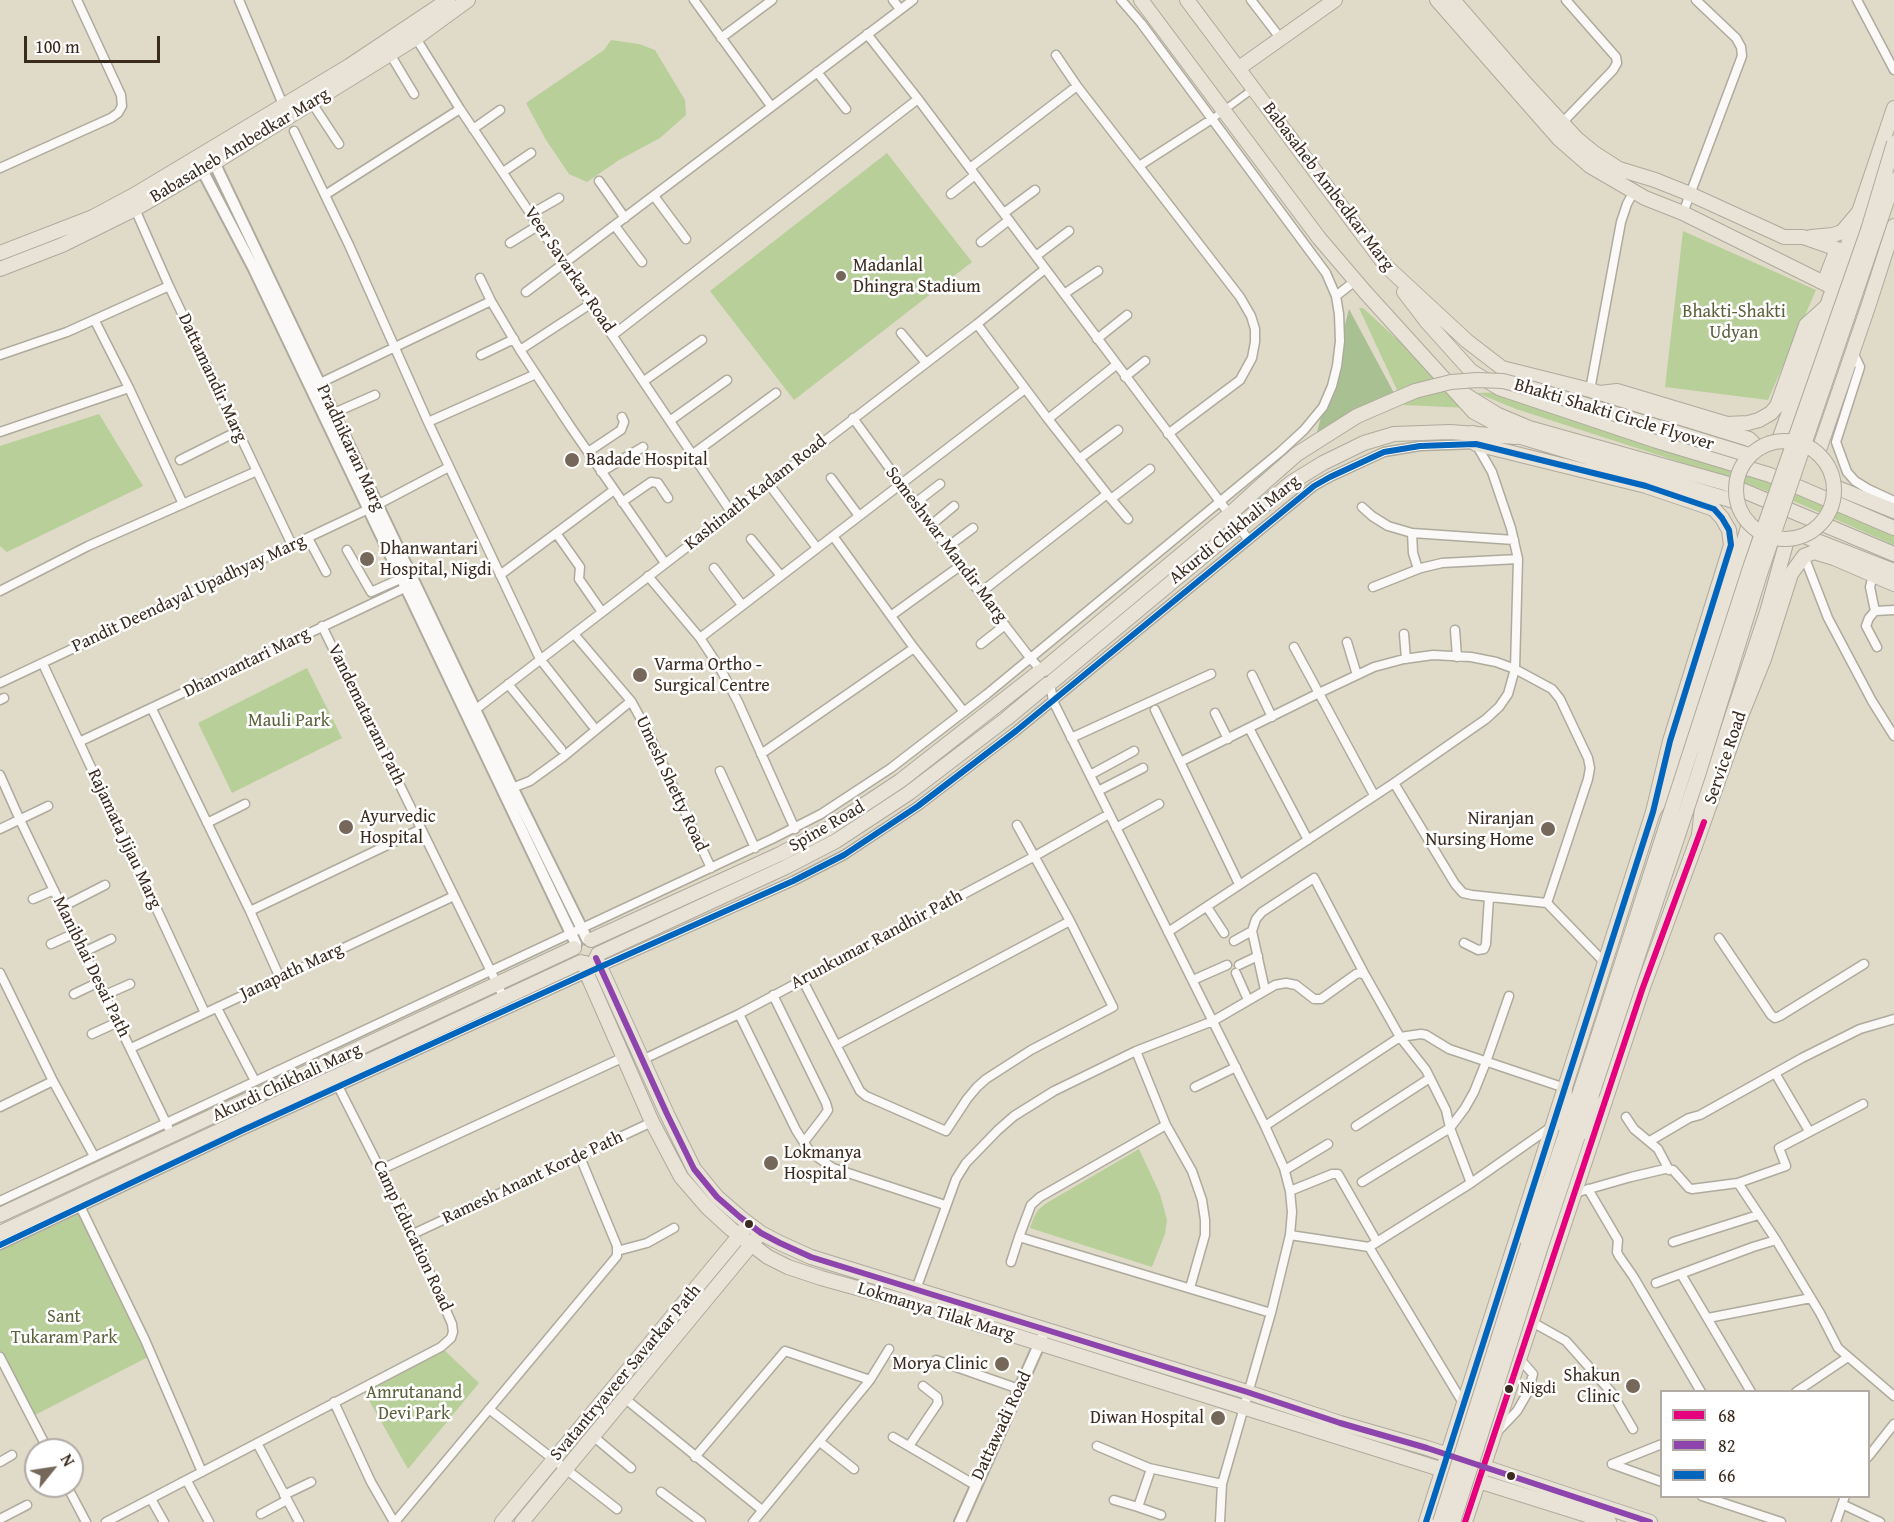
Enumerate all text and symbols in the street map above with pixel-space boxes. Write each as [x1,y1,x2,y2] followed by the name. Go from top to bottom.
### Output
[27,24,164,62] scale bar
[35,33,80,60] text: 100 m
[146,84,334,208] street label: Babasaheb Ambedkar Marg
[1257,98,1399,276] street label: Babasaheb Ambedkar Marg
[519,203,619,337] street label: Veer Savarkar Road
[853,255,981,298] place label: Madanlal Dhingra Stadium
[834,269,848,283] marker: Madanlal Dhingra Stadium
[1682,301,1786,344] park label: Bhakti-Shakti Udyan
[173,310,251,446] street label: Dattamandir Marg
[1511,374,1717,456] street label: Bhakti Shakti Circle Flyover
[311,381,389,515] street label: Pradhikaran Marg
[681,431,831,555] street label: Kashinath Kadam Road
[586,449,708,471] place label: Badade Hospital
[563,451,581,469] marker: Badade Hospital
[880,463,1012,627] street label: Someshwar Mandir Marg
[1165,471,1305,589] street label: Akurdi Chikhali Marg
[69,530,309,658] street label: Pandit Deendayal Upadhyay Marg
[380,538,492,580] place label: Dhanwantari Hospital, Nigdi
[358,550,376,568] marker: Dhanwantari Hospital, Nigdi
[180,623,314,703] street label: Dhanvantari Marg
[322,641,410,789] street label: Vandemataram Path
[654,654,770,696] place label: Varma Ortho - Surgical Centre
[631,666,649,684] marker: Varma Ortho - Surgical Centre
[1700,709,1752,807] street label: Service Road
[248,710,330,732] park label: Mauli Park
[630,713,712,855] street label: Umesh Shetty Road
[82,766,166,912] street label: Rajamata Jijau Marg
[785,797,869,857] street label: Spine Road
[360,806,436,848] place label: Ayurvedic Hospital
[1426,808,1534,850] place label: Niranjan Nursing Home
[337,818,355,836] marker: Ayurvedic Hospital
[1539,820,1557,838] marker: Niranjan Nursing Home
[787,886,967,994] street label: Arunkumar Randhir Path
[48,893,134,1041] street label: Manibhai Desai Path
[237,939,347,1005] street label: Janapath Marg
[209,1039,365,1127] street label: Akurdi Chikhali Marg
[439,1127,627,1229] street label: Ramesh Anant Korde Path
[784,1142,862,1184] place label: Lokmanya Hospital
[762,1154,780,1172] marker: Lokmanya Hospital
[368,1157,456,1315] street label: Camp Education Road
[743,1218,755,1230] unlabelled marker
[855,1278,1017,1346] street label: Lokmanya Tilak Marg
[546,1280,706,1466] street label: Svatantryaveer Savarkar Path
[11,1306,117,1348] park label: Sant Tukaram Park
[892,1353,988,1375] place label: Morya Clinic
[993,1355,1011,1373] marker: Morya Clinic
[1564,1365,1620,1408] place label: Shakun Clinic
[967,1368,1037,1484] street label: Dattawadi Road
[1624,1377,1642,1395] marker: Shakun Clinic
[1520,1379,1556,1399] place label: Nigdi
[366,1382,462,1424] park label: Amrutanand Devi Park
[1503,1383,1515,1395] marker: Nigdi
[1660,1390,1870,1498] legend
[1718,1402,1735,1429] text: 68
[1090,1407,1204,1429] place label: Diwan Hospital
[1209,1409,1227,1427] marker: Diwan Hospital
[1718,1432,1735,1459] text: 82
[24,1438,84,1498] north arrow
[55,1449,81,1471] text: N
[1718,1462,1735,1489] text: 66
[1505,1470,1517,1482] unlabelled marker

